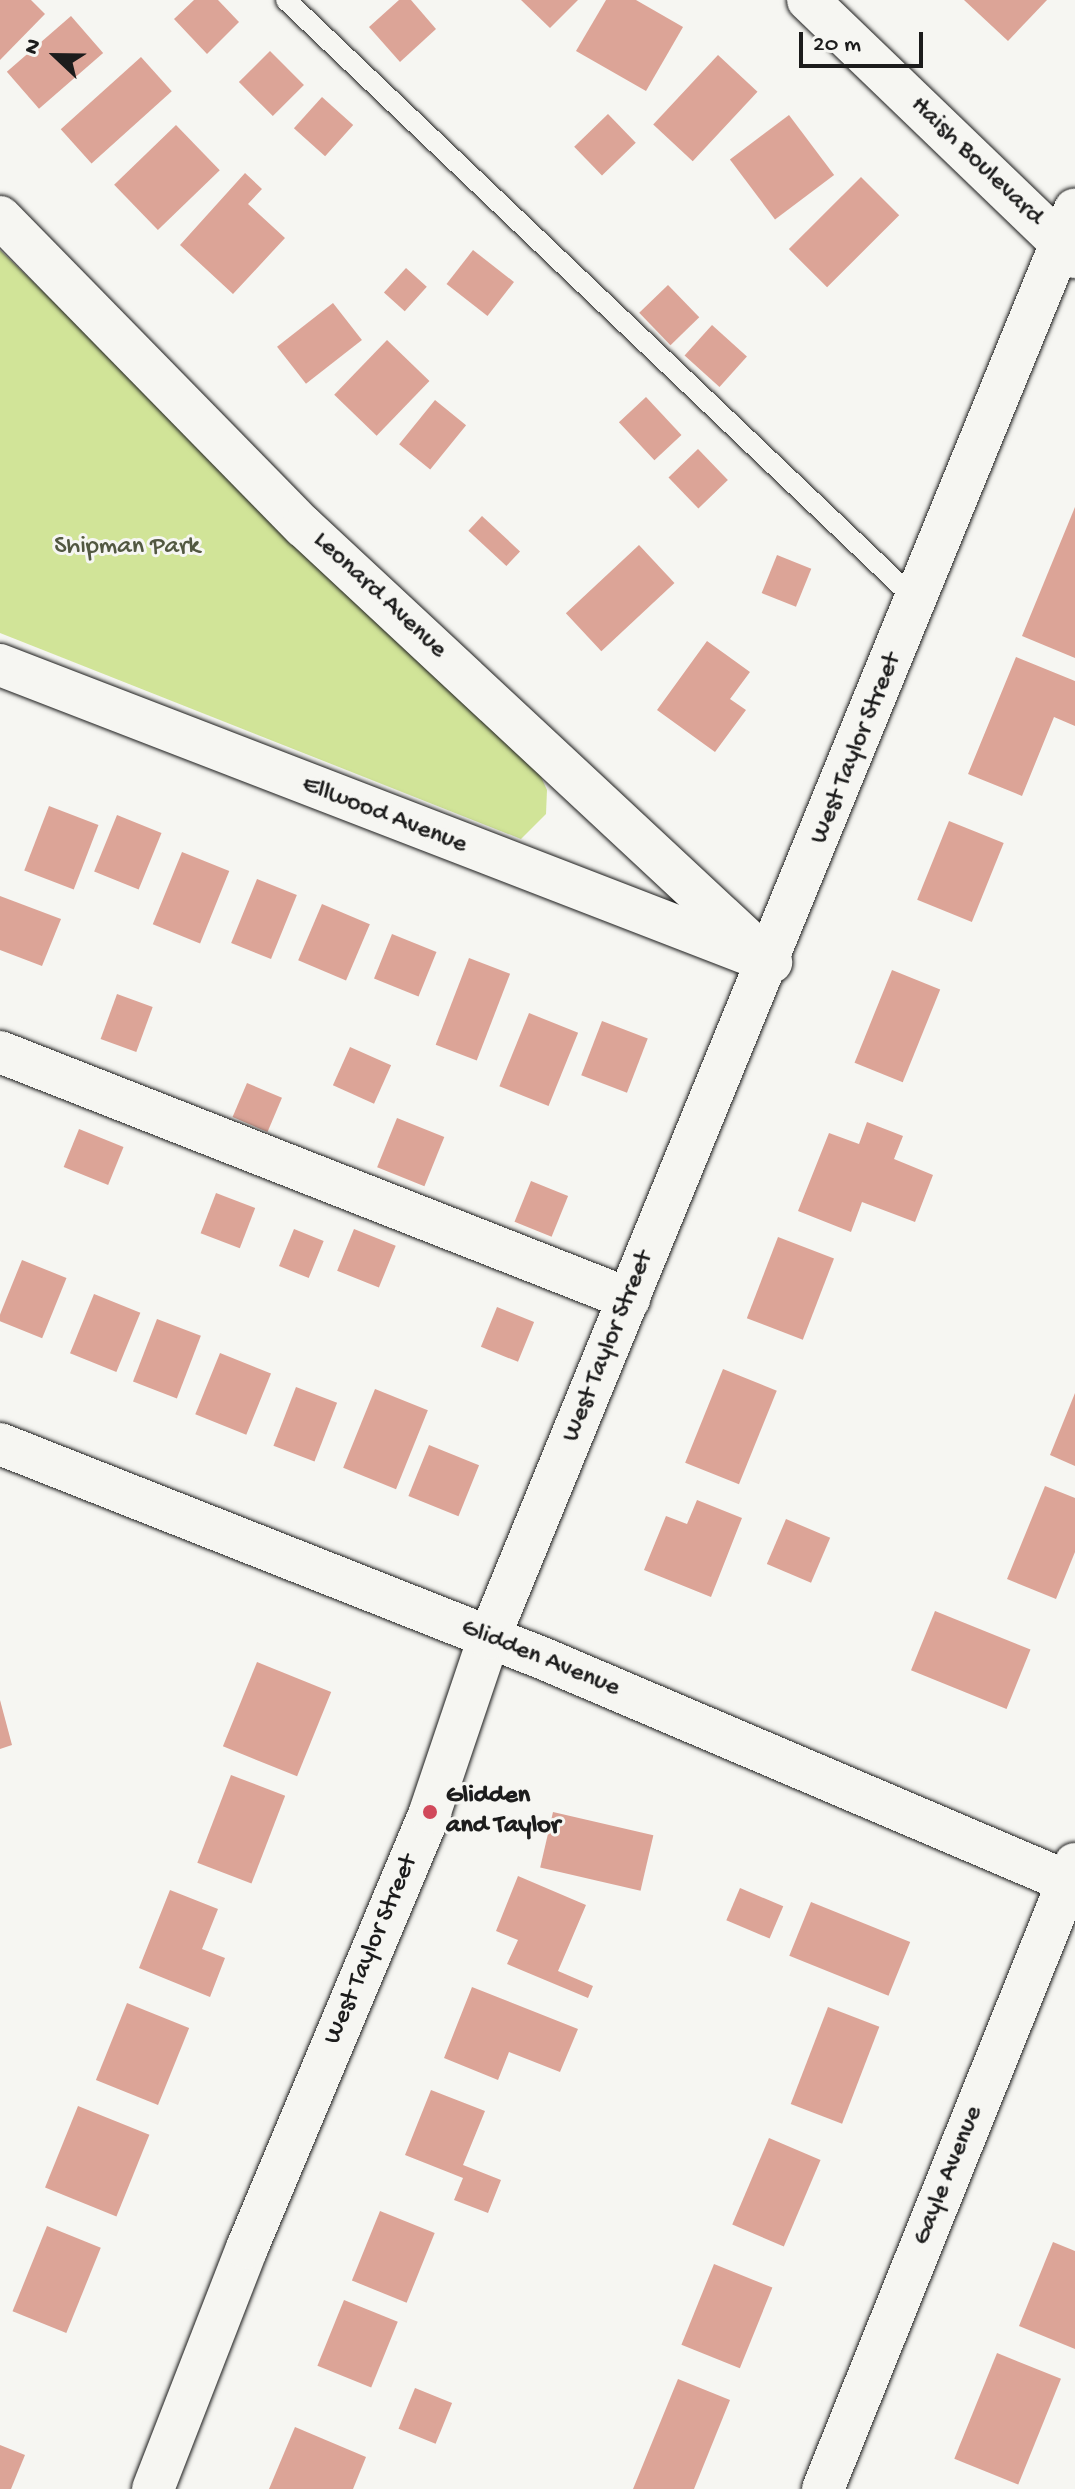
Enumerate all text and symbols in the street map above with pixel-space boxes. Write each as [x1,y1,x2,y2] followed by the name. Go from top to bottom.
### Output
[16,16,96,96] north arrow
[803,16,927,66] scale bar
[813,31,861,60] text: 20 m
[19,35,48,59] text: N
[903,91,1049,233] street label: Haish Boulevard
[305,526,453,666] street label: Leonard Avenue
[54,532,200,564] park label: Shipman Park
[805,649,909,849] street label: West Taylor Street
[297,770,471,862] street label: Ellwood Avenue
[557,1247,661,1447] street label: West Taylor Street
[456,1613,624,1705] street label: Glidden Avenue
[446,1781,560,1842] place label: Glidden and Taylor
[421,1803,439,1821] marker: Glidden and Taylor
[318,1850,426,2050] street label: West Taylor Street
[907,2102,991,2250] street label: Gayle Avenue

